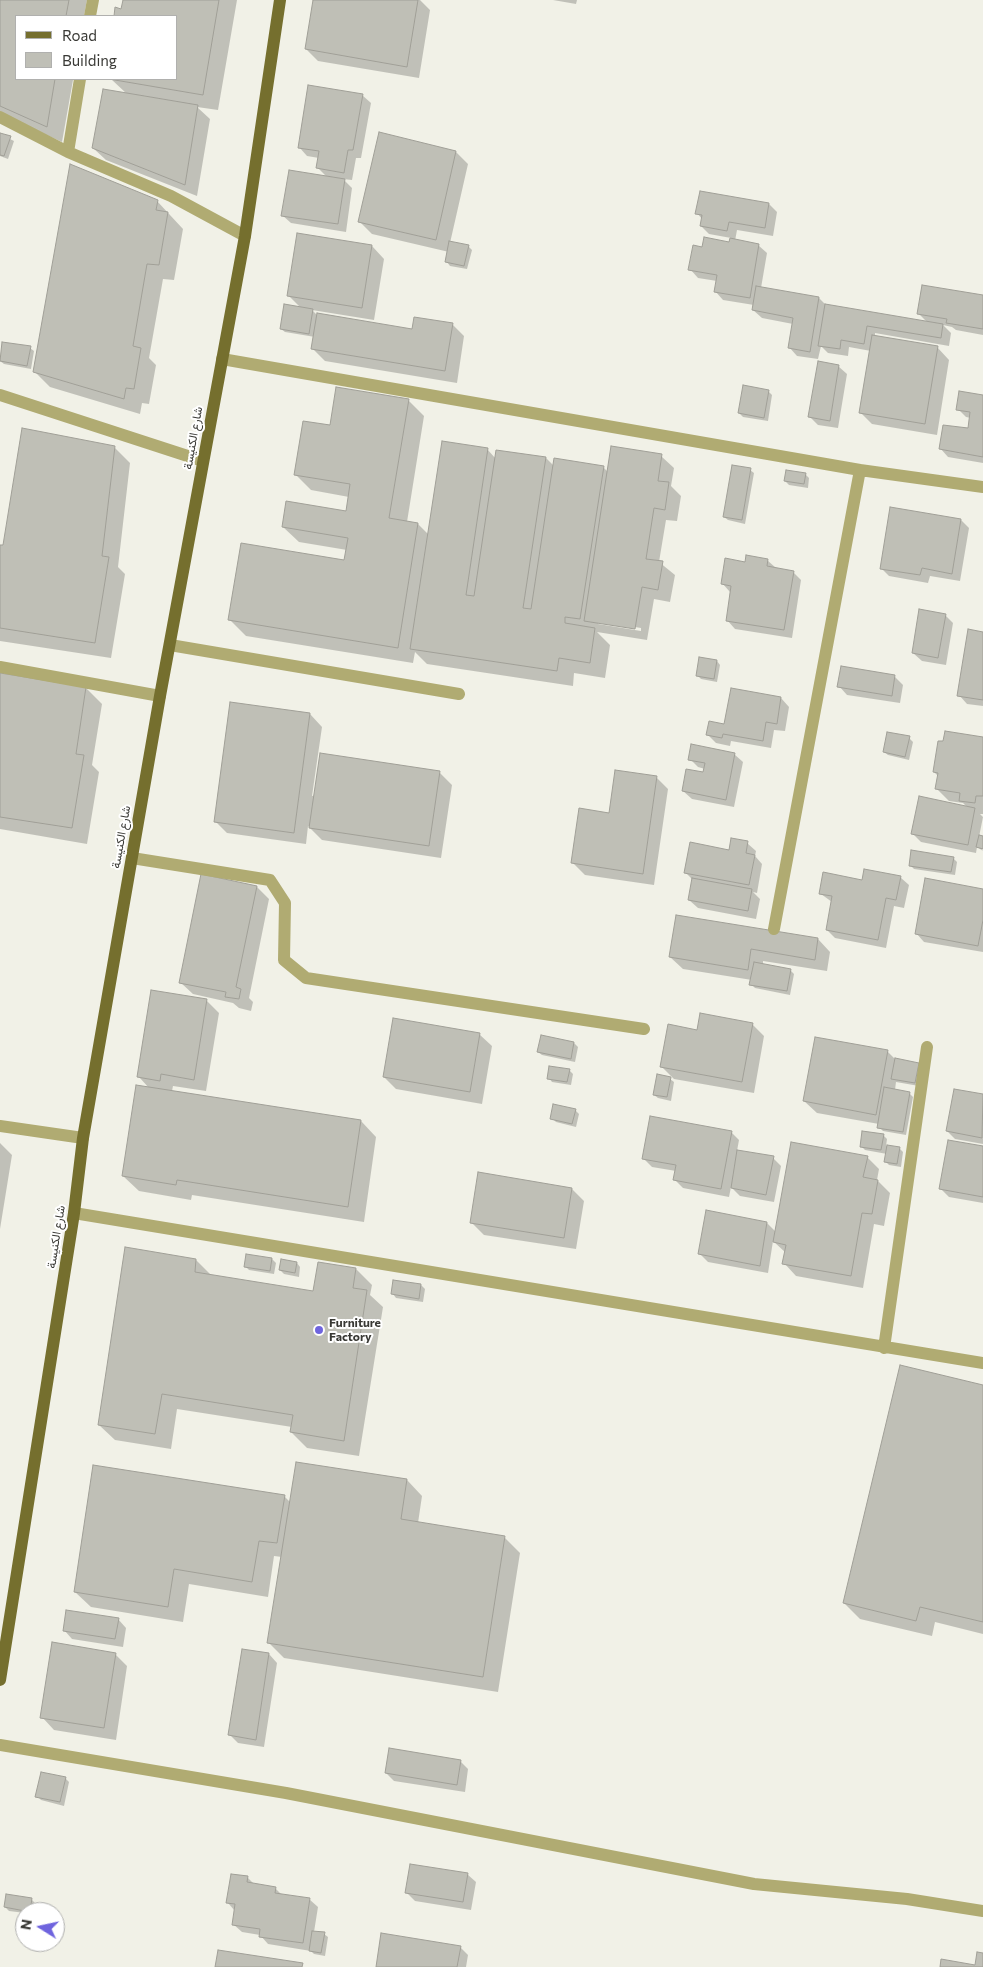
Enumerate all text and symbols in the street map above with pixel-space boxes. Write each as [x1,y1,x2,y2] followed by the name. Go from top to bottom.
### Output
[15,15,178,80] legend
[62,26,97,44] text: Road
[62,51,117,69] text: Building
[180,405,206,471] street label: شارع الكنيسة
[108,804,134,870] street label: شارع الكنيسة
[44,1204,68,1270] street label: شارع الكنيسة
[329,1316,381,1344] place label: Furniture Factory
[313,1324,325,1336] marker: Furniture Factory
[15,1902,65,1952] north arrow
[16,1918,35,1931] text: N

